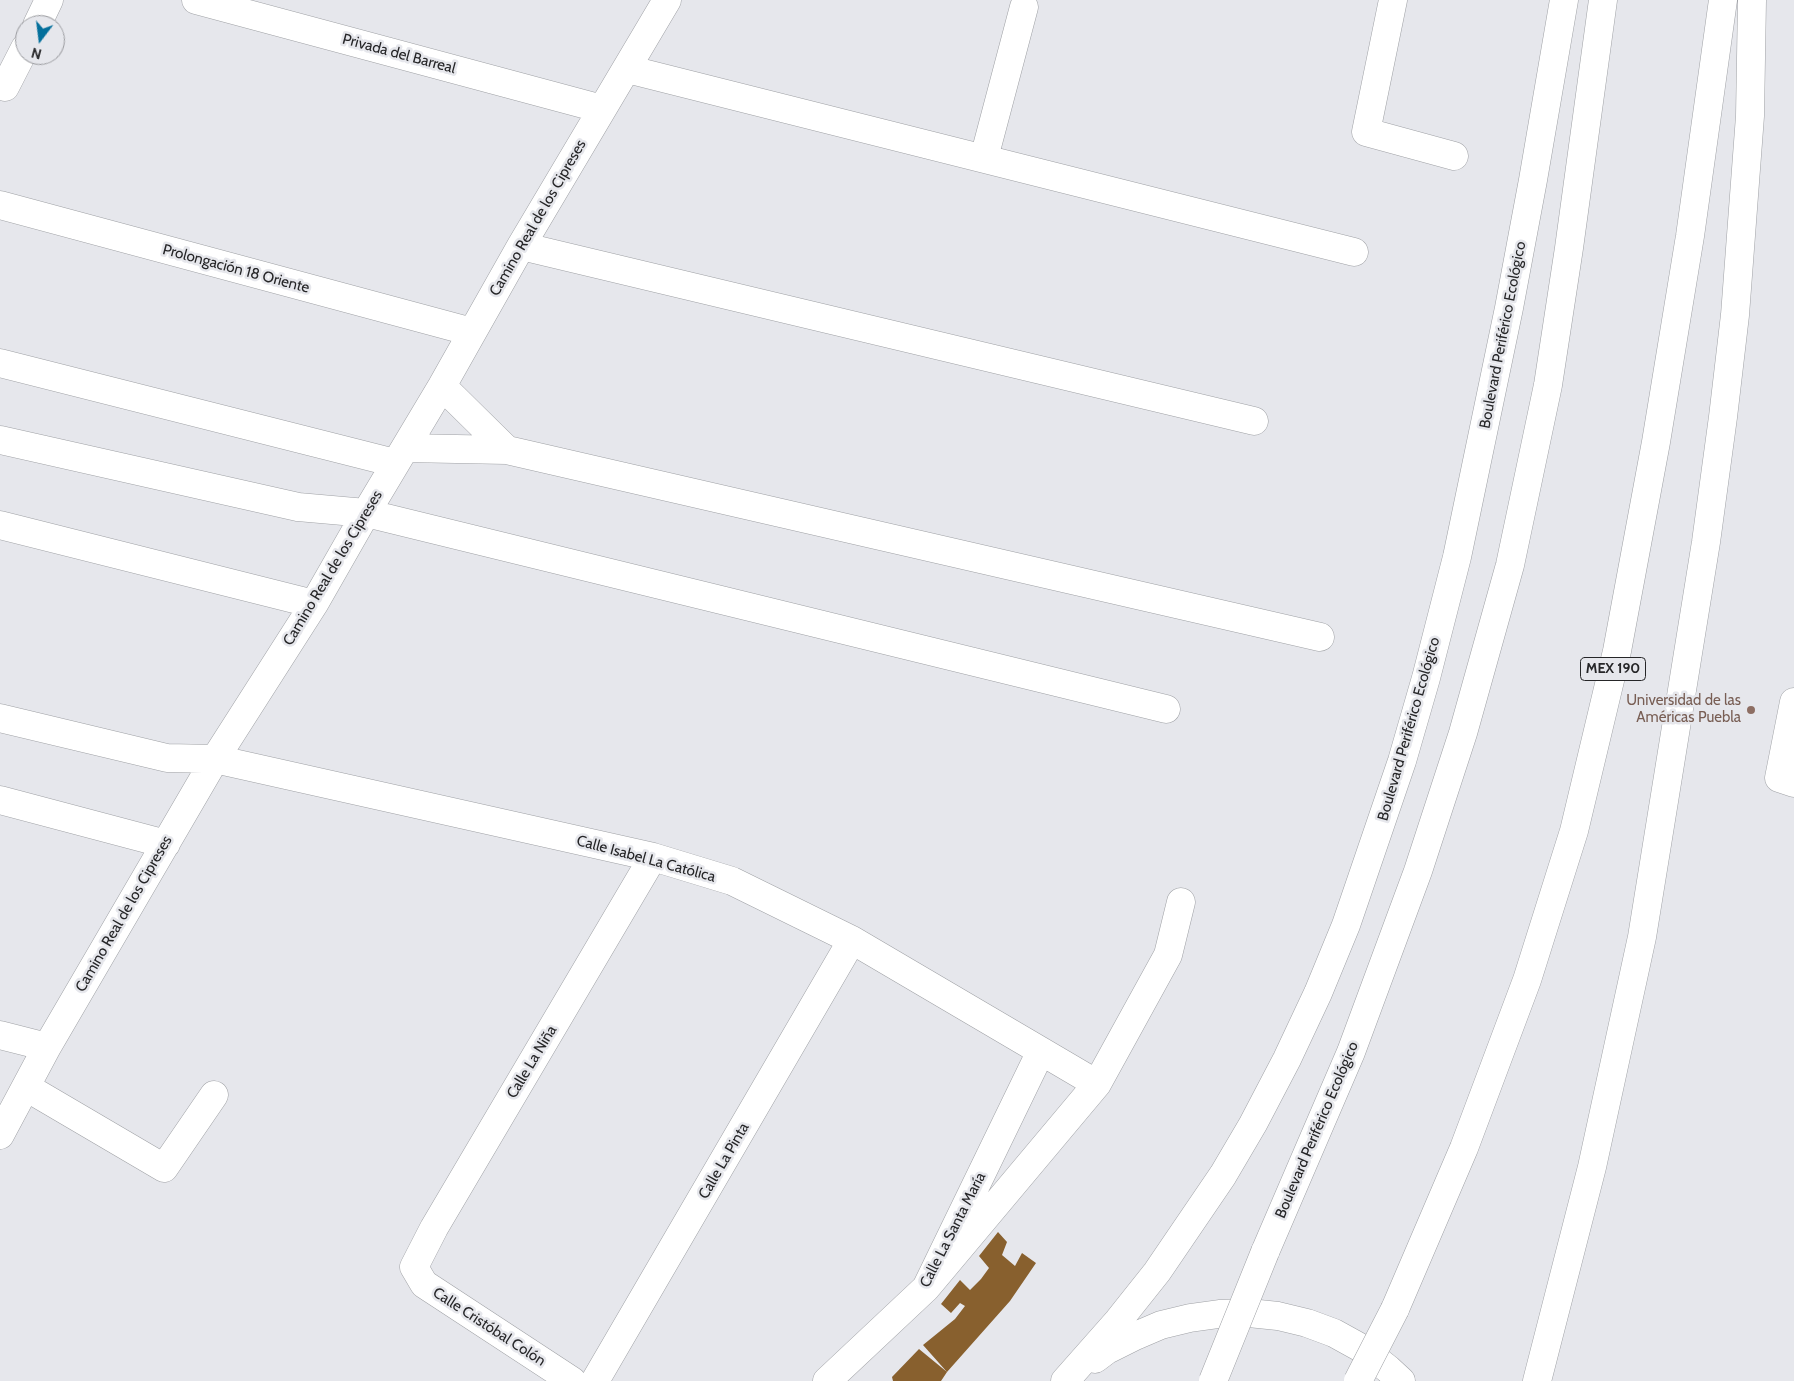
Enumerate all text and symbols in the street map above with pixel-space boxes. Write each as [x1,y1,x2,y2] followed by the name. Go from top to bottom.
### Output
[15,15,65,65] north arrow
[340,30,458,78] street label: Privada del Barreal
[29,44,43,63] text: N
[486,137,590,299] street label: Camino Real de los Cipreses
[1476,240,1530,430] street label: Boulevard Periférico Ecológico
[161,241,311,297] street label: Prolongación 18 Oriente
[280,487,386,649] street label: Camino Real de los Cipreses
[1374,635,1444,823] street label: Boulevard Periférico Ecológico
[1580,658,1646,681] road number: MEX 190
[1626,692,1741,727] place label: Universidad de las Américas Puebla
[1745,704,1757,716] marker: Universidad de las Américas Puebla
[575,832,717,886] street label: Calle Isabel La Católica
[72,833,176,995] street label: Camino Real de los Cipreses
[503,1022,561,1102] street label: Calle La Niña
[1272,1039,1362,1221] street label: Boulevard Periférico Ecológico
[695,1120,753,1202] street label: Calle La Pinta
[916,1169,990,1291] street label: Calle La Santa María
[429,1284,549,1370] street label: Calle Cristóbal Colón

